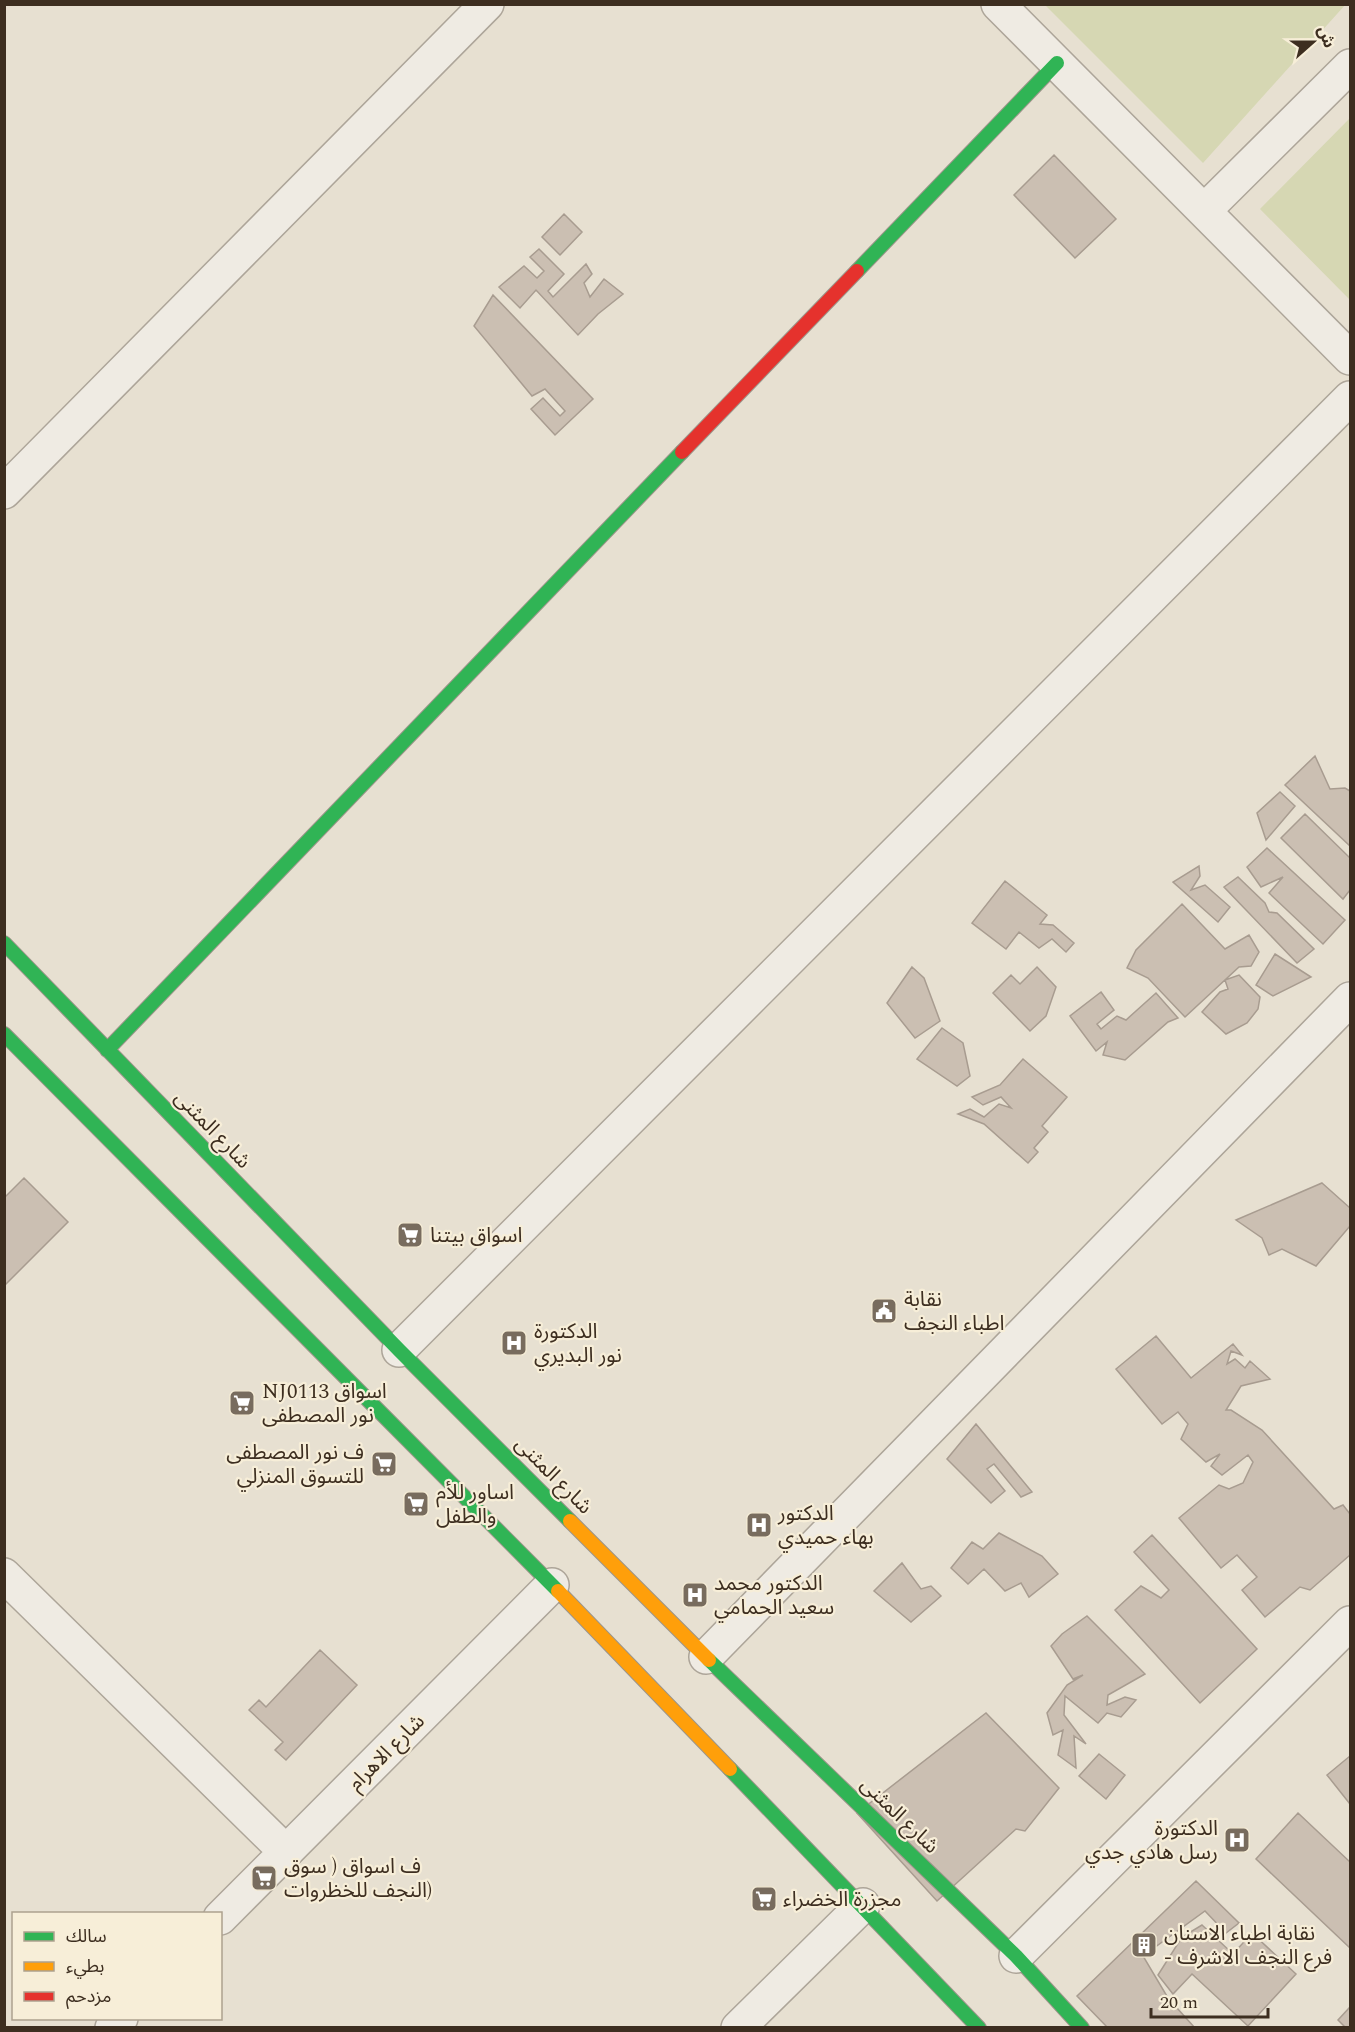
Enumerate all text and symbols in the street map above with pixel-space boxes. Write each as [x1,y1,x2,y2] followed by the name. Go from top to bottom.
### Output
[1283,12,1343,72] north arrow
[1311,22,1341,52] text: ش
[166,1083,258,1177] street label: شارع المثنى
[395,1220,425,1250] supermarket icon: اسواق بيتنا
[430,1220,523,1252] place label: اسواق بيتنا
[904,1284,1005,1340] place label: نقابة اطباء النجف
[869,1296,899,1326] public building icon: نقابة اطباء النجف
[534,1316,622,1372] place label: الدكتورة نور البديري
[499,1328,529,1358] hospital icon: الدكتورة نور البديري
[262,1376,387,1432] place label: NJ0113 اسواق نور المصطفى
[227,1388,257,1418] supermarket icon: NJ0113 اسواق نور المصطفى
[507,1429,600,1522] street label: شارع المثنى
[226,1437,364,1493] place label: ف نور المصطفى للتسوق المنزلي
[369,1449,399,1479] supermarket icon: ف نور المصطفى للتسوق المنزلي
[436,1477,514,1533] place label: اساور للأم والطفل
[401,1489,431,1519] supermarket icon: اساور للأم والطفل
[777,1498,874,1554] place label: الدكتور بهاء حميدي
[744,1510,774,1540] hospital icon: الدكتور بهاء حميدي
[714,1568,834,1624] place label: الدكتور محمد سعيد الحمامي
[680,1580,710,1610] hospital icon: الدكتور محمد سعيد الحمامي
[341,1707,433,1799] street label: شارع الاهرام
[852,1770,946,1862] street label: شارع المثنى
[1085,1813,1218,1869] place label: الدكتورة رسل هادي جدي
[1222,1825,1252,1855] hospital icon: الدكتورة رسل هادي جدي
[284,1851,432,1907] place label: ف اسواق ( سوق النجف للخظروات)
[249,1863,279,1893] supermarket icon: ف اسواق ( سوق النجف للخظروات)
[749,1884,779,1914] supermarket icon: مجزرة الخضراء
[783,1884,902,1916] place label: مجزرة الخضراء
[12,1912,222,2020] legend
[1164,1918,1332,1974] place label: نقابة اطباء الاسنان - فرع النجف الاشرف
[66,1923,107,1950] text: سالك
[1129,1930,1159,1960] building icon: نقابة اطباء الاسنان - فرع النجف الاشرف
[66,1953,104,1980] text: بطيء
[1151,1981,1268,2019] scale bar
[66,1983,111,2010] text: مزدحم
[1160,1989,1198,2016] text: 20 m

